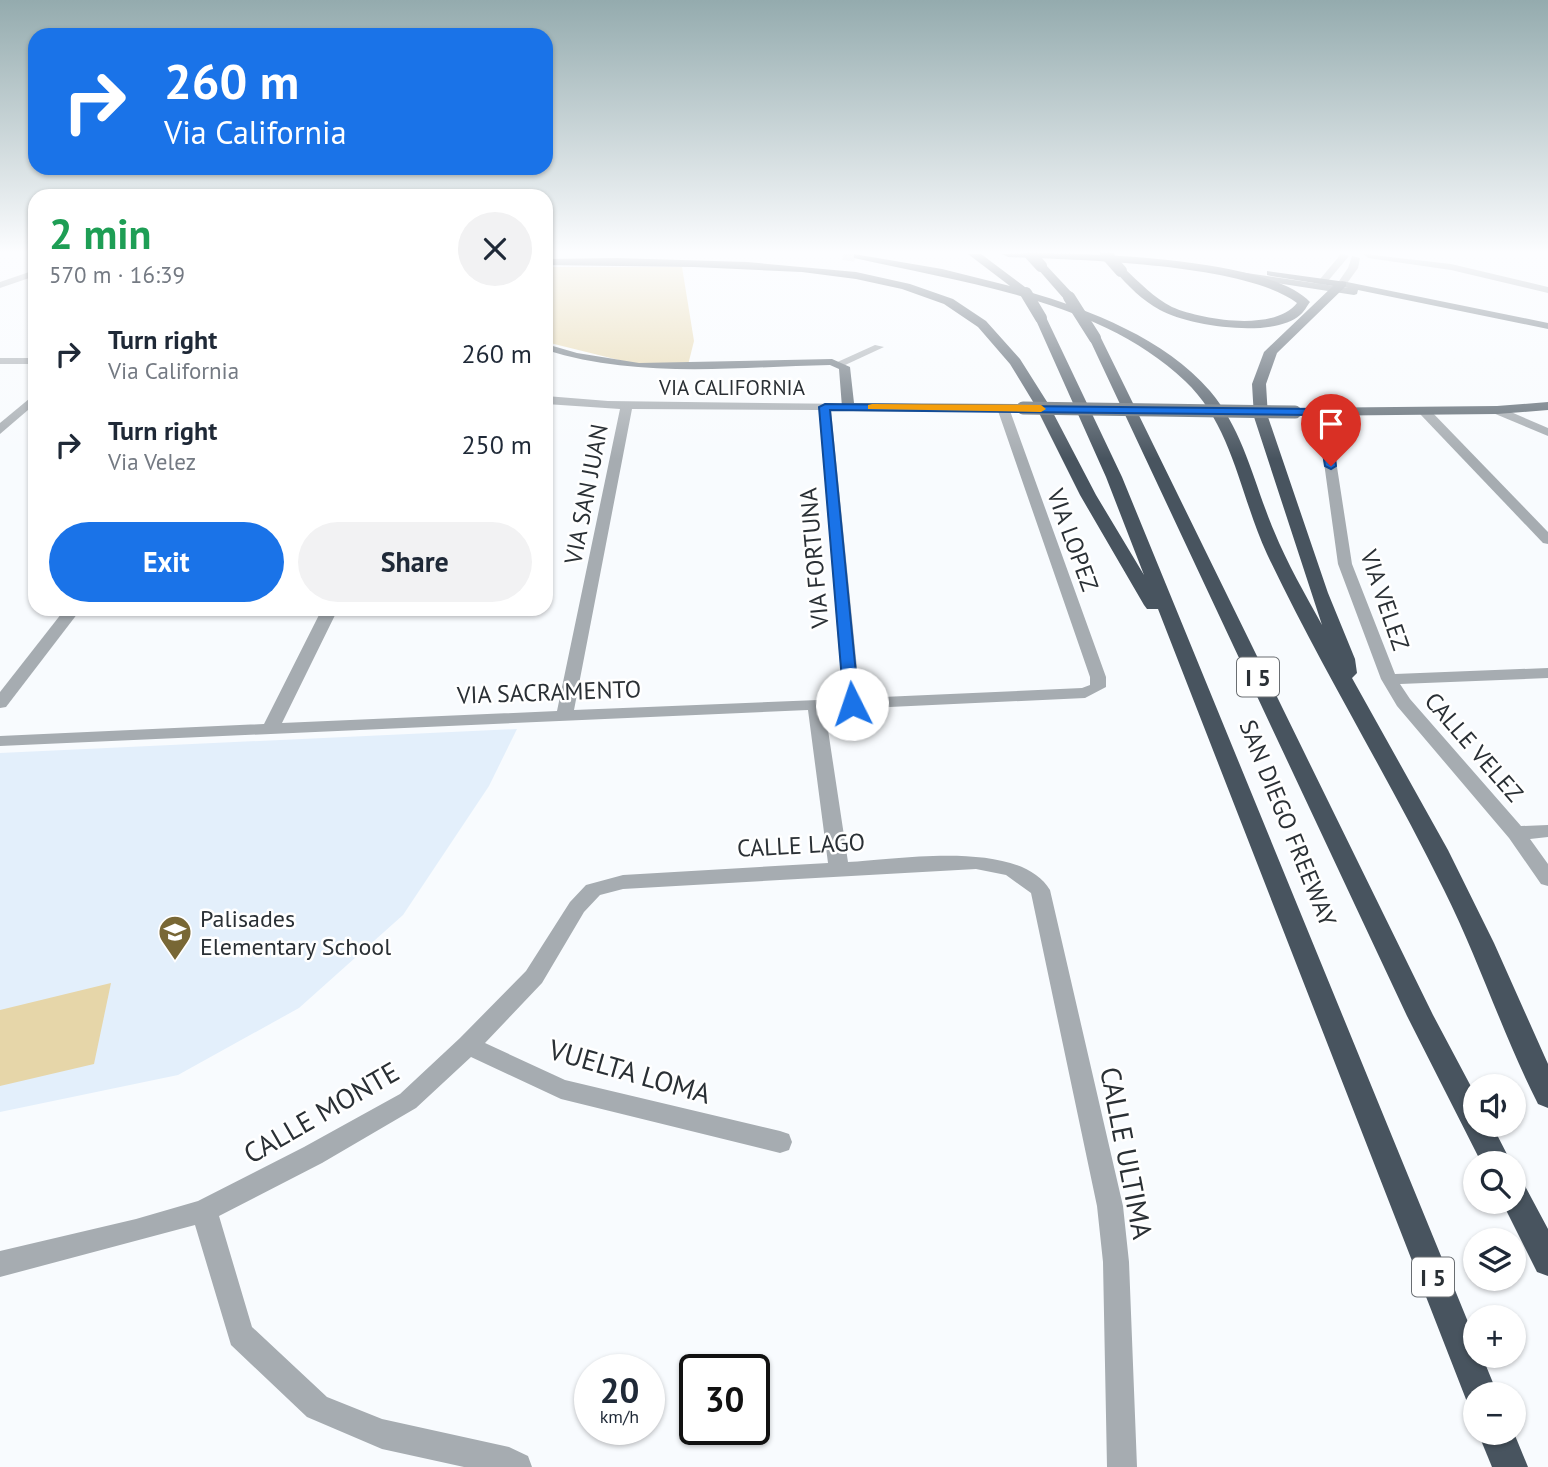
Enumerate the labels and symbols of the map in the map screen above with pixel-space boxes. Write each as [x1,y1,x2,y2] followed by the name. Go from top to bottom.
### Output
[658,374,806,401] street label: VIA CALIFORNIA
[1301,394,1361,466] pin
[557,421,615,568] street label: VIA SAN JUAN
[1040,484,1106,595] street label: VIA LOPEZ
[792,486,836,631] street label: VIA FORTUNA
[1353,545,1417,654] street label: VIA VELEZ
[1237,657,1279,696] road number: I 5
[815,667,889,741] position arrow
[455,673,642,711] street label: VIA SACRAMENTO
[1418,686,1530,808] street label: CALLE VELEZ
[1232,715,1344,931] street label: SAN DIEGO FREEWAY
[736,826,866,864] street label: CALLE LAGO
[200,903,391,962] place label: Palisades Elementary School
[156,913,194,962] school or university icon: Palisades Elementary School
[544,1030,716,1112] street label: VUELTA LOMA
[237,1053,405,1171] street label: CALLE MONTE
[1092,1064,1162,1243] street label: CALLE ULTIMA
[1412,1258,1454,1296] road number: I 5
[679,1354,770,1445] speed limit sign: 30

